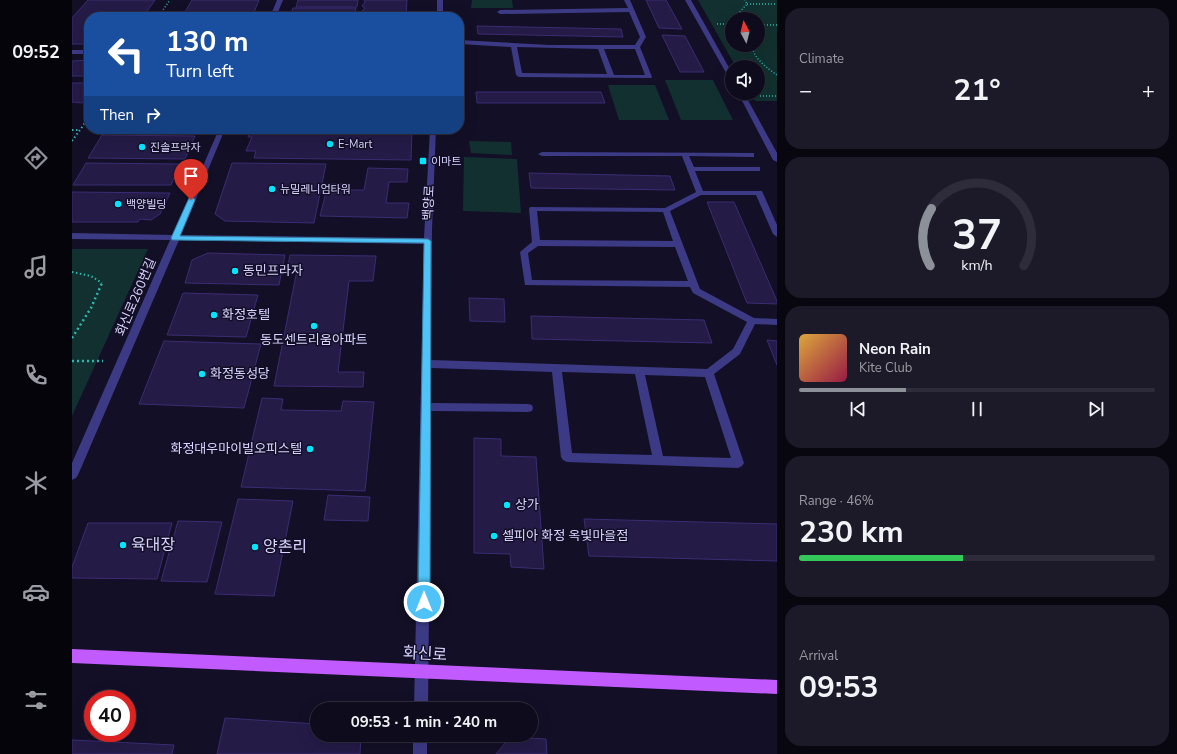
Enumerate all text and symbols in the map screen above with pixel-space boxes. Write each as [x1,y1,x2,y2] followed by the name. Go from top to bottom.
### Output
[725,12,765,52] north arrow
[725,12,765,100] map controls
[166,23,249,61] text: 130 m
[100,28,152,80] icon: left
[12,40,60,64] text: 09:52
[799,50,844,68] text: Climate
[166,59,234,83] text: Turn left
[725,60,765,100] button: sound
[953,70,1001,111] text: 21°
[799,76,812,106] text: −
[1142,76,1155,106] text: +
[142,104,164,126] icon: right
[100,105,134,125] text: Then
[338,137,373,152] place label: E-Mart
[325,139,335,149] marker: E-Mart
[150,140,201,155] place label: 진솔프라자
[137,142,147,152] marker: 진솔프라자
[22,144,50,172] icon: directions
[431,154,461,169] place label: 이마트
[418,156,428,166] marker: 이마트
[174,159,208,200] pin
[180,165,202,187] icon: arrive
[280,182,351,197] place label: 뉴밀레니엄타워
[267,184,277,194] marker: 뉴밀레니엄타워
[419,185,439,221] street label: 백양로
[126,197,166,212] place label: 백양빌딩
[113,199,123,209] marker: 백양빌딩
[952,207,1002,264] text: 37
[22,253,50,281] icon: music
[111,255,161,339] street label: 화신로260번길
[961,255,993,274] text: km/h
[243,262,303,280] place label: 동민프라자
[230,266,240,276] marker: 동민프라자
[222,306,270,324] place label: 화정호텔
[209,310,219,320] marker: 화정호텔
[309,321,319,331] marker: 동도센트리움아파트
[260,331,368,349] place label: 동도센트리움아파트
[859,339,931,359] text: Neon Rain
[859,359,912,377] text: Kite Club
[22,361,50,389] icon: phone
[210,365,270,383] place label: 화정동성당
[197,369,207,379] marker: 화정동성당
[847,398,869,420] icon: previous
[966,398,988,420] icon: pause
[1085,398,1107,420] icon: next
[170,440,302,458] place label: 화정대우마이빌오피스텔
[305,444,315,454] marker: 화정대우마이빌오피스텔
[22,469,50,497] icon: climate
[799,492,874,510] text: Range · 46%
[515,496,539,514] place label: 상가
[502,500,512,510] marker: 상가
[799,512,904,553] text: 230 km
[502,527,628,545] place label: 셀피아 화정 옥빛마을점
[489,531,499,541] marker: 셀피아 화정 옥빛마을점
[131,534,175,556] place label: 육대장
[263,536,307,558] place label: 양촌리
[118,540,128,550] marker: 육대장
[250,542,260,552] marker: 양촌리
[22,578,50,606] icon: car
[403,581,445,623] position arrow
[402,642,448,666] street label: 화신로
[799,647,838,665] text: Arrival
[799,667,878,708] text: 09:53
[22,686,50,714] icon: filters
[84,690,136,742] speed limit sign: 40
[351,712,497,732] text: 09:53 · 1 min · 240 m

